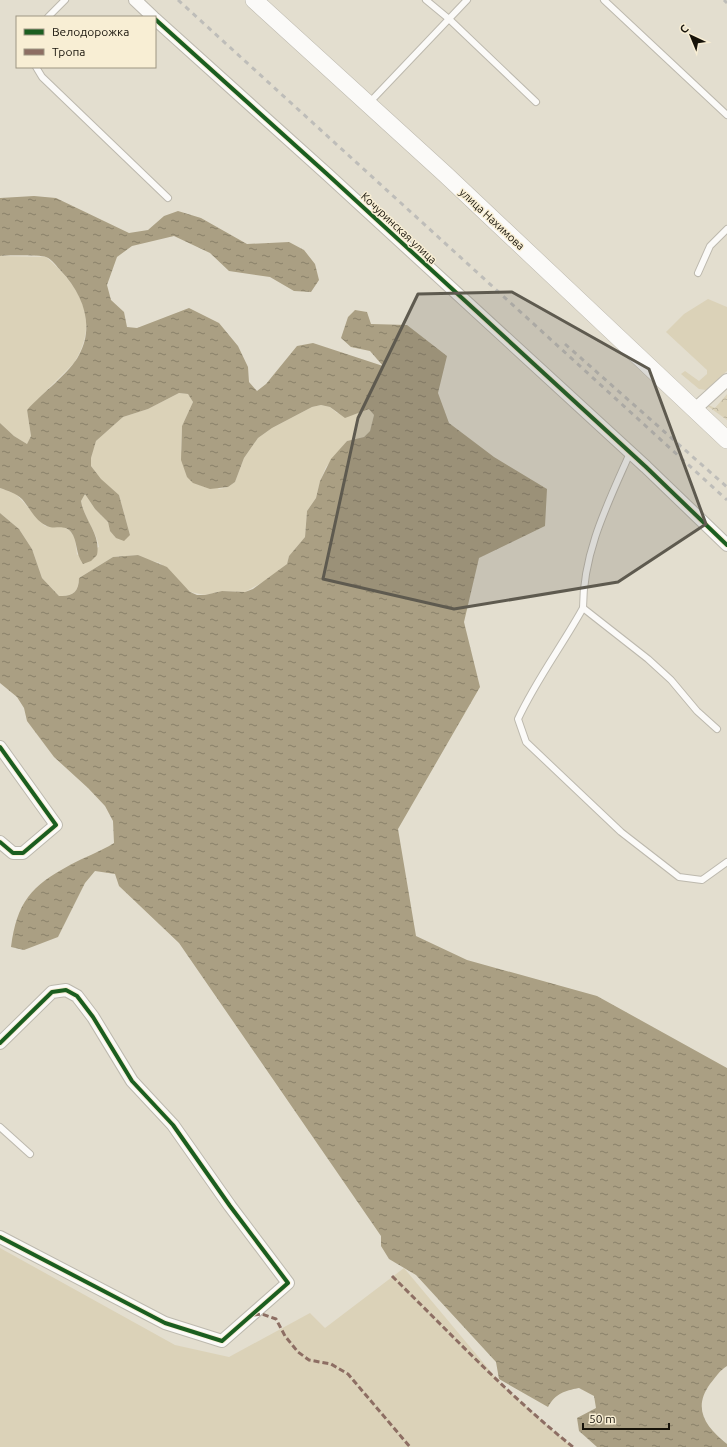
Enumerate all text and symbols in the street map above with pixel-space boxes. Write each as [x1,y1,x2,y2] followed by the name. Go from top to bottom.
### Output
[16,16,156,68] legend
[671,16,711,56] north arrow
[677,22,691,36] text: С
[52,25,129,38] text: Велодорожка
[52,45,85,58] text: Тропа
[457,186,527,252] street label: улица Нахимова
[359,190,439,266] street label: Кочуринская улица
[583,1405,669,1431] scale bar
[589,1412,616,1425] text: 50 m

